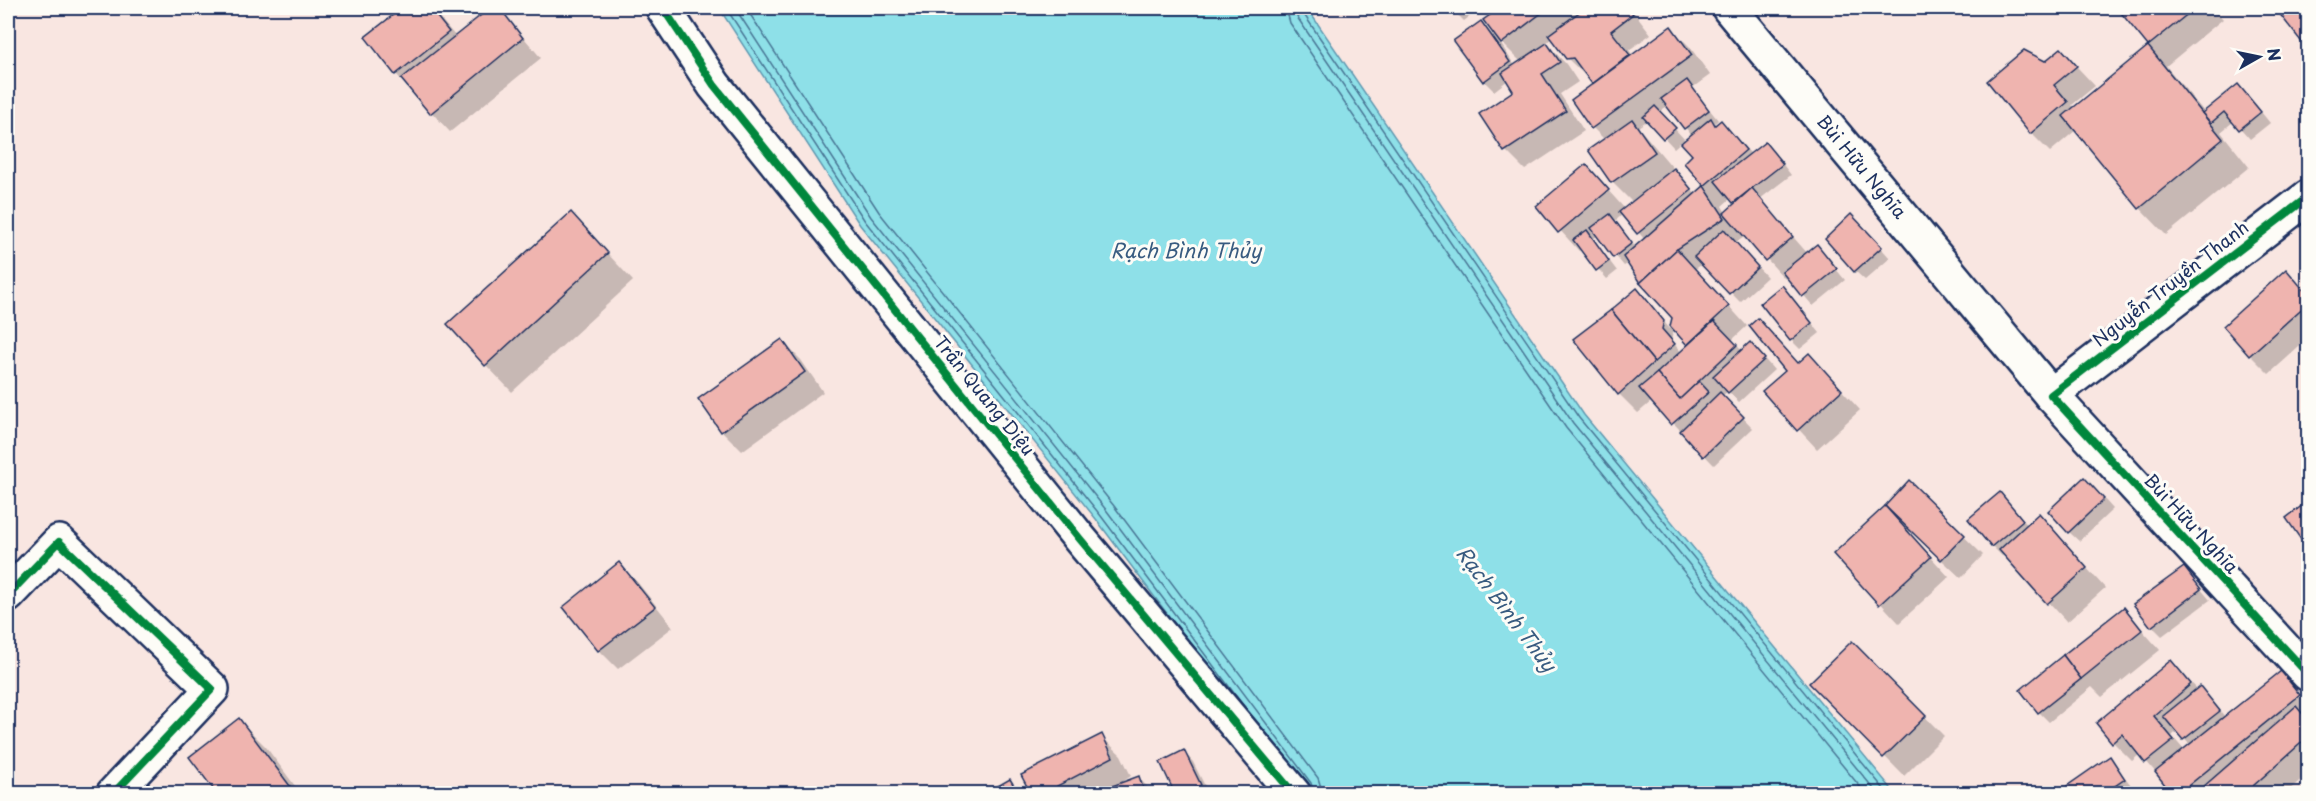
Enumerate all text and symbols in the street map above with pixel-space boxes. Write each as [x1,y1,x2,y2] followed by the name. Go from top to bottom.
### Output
[2229,27,2289,87] north arrow
[2262,46,2288,63] text: N
[1811,108,1914,225] street label: Bùi Hữu Nghĩa
[2086,213,2254,352] street label: Nguyễn Truyền Thanh
[1111,235,1263,265] water label: Rạch Bình Thủy
[928,329,1042,461] street label: Trần Quang Diệu
[2139,467,2246,580] street label: Bùi Hữu Nghĩa
[1450,539,1565,679] water label: Rạch Bình Thủy

